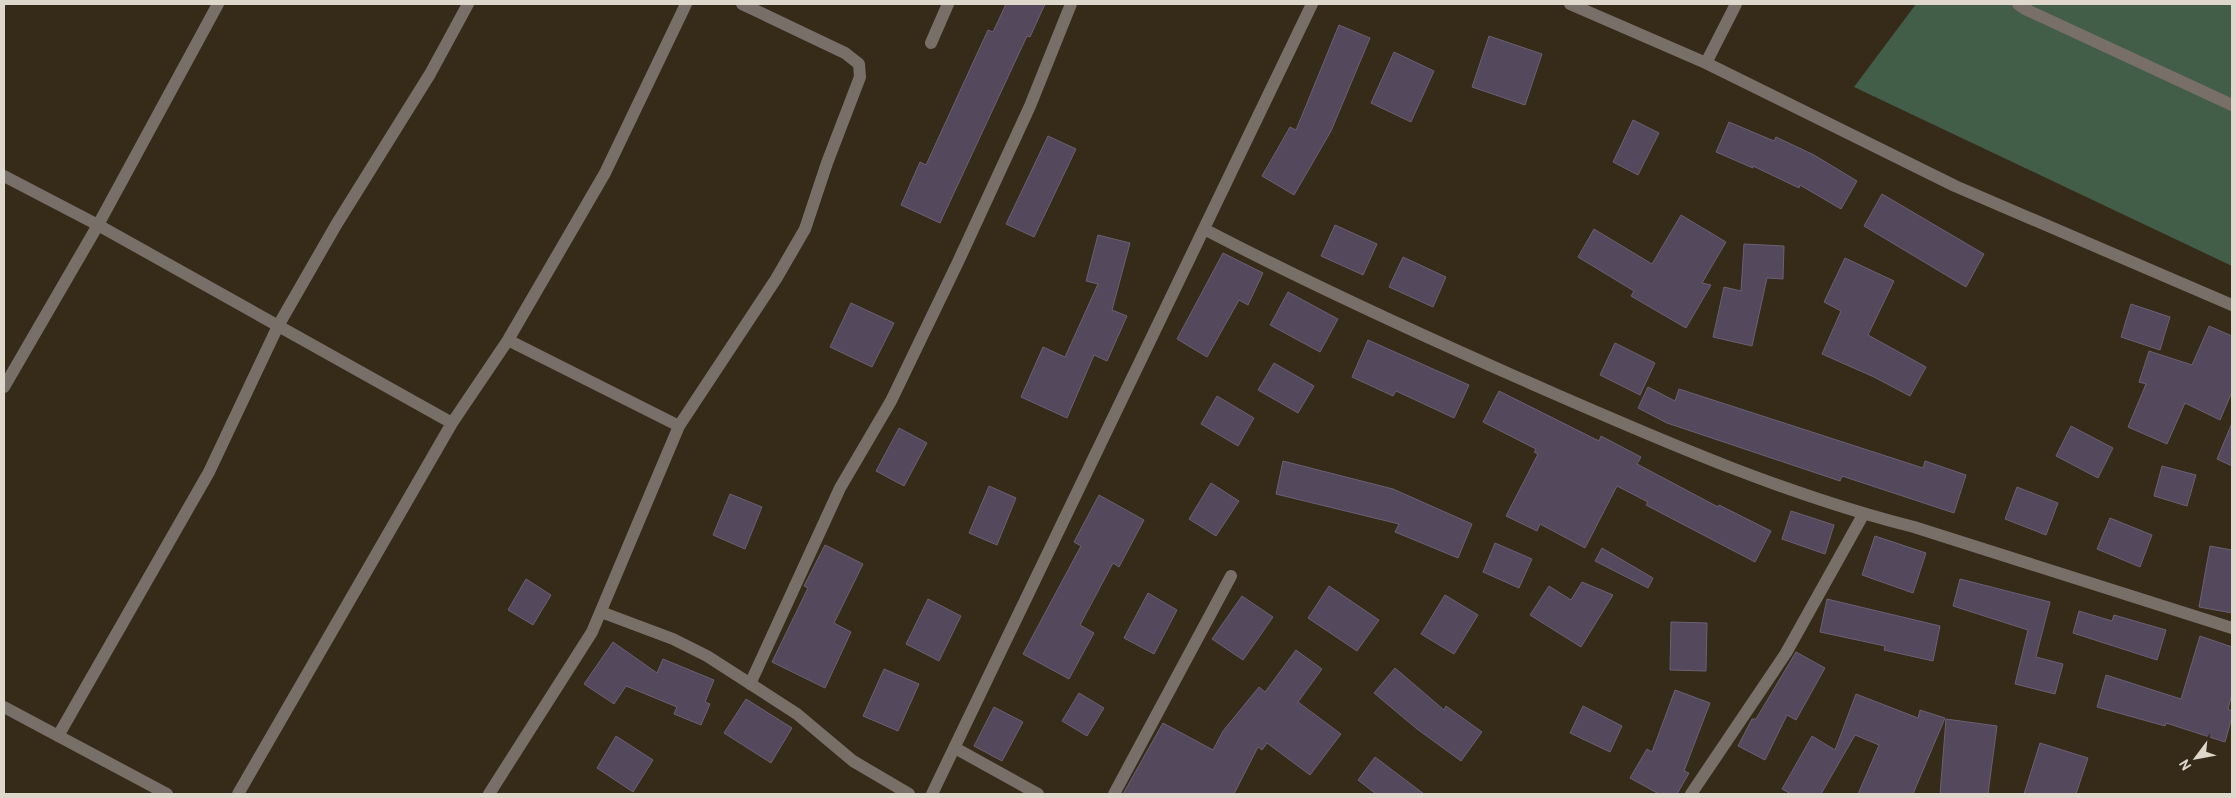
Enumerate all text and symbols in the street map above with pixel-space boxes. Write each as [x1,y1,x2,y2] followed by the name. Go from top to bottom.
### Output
[2171,733,2221,783] north arrow
[2176,755,2196,773] text: N

